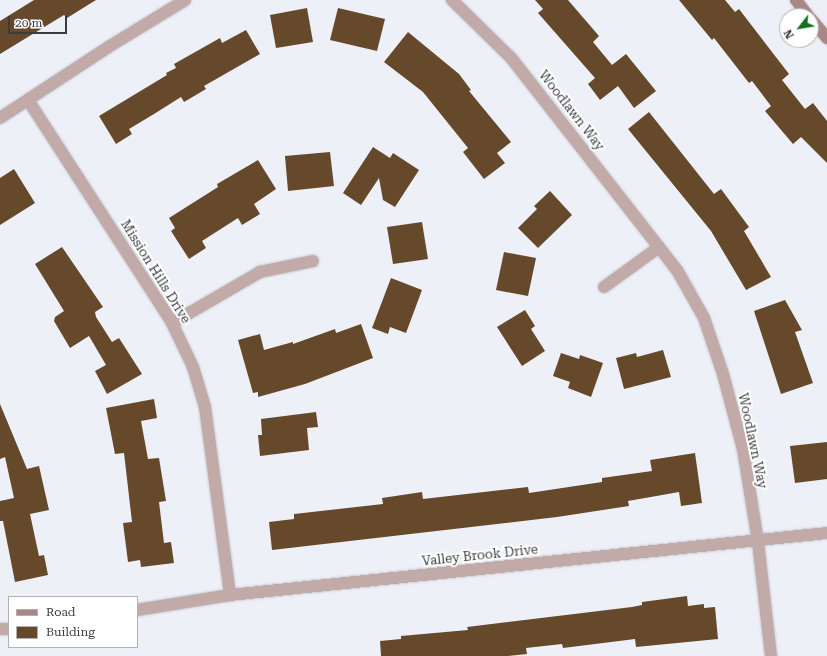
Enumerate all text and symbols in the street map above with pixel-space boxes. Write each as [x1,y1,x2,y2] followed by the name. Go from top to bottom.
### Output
[10,8,69,34] scale bar
[779,8,819,48] north arrow
[15,16,42,30] text: 20 m
[781,27,797,41] text: N
[535,68,607,154] street label: Woodlawn Way
[117,217,193,327] street label: Mission Hills Drive
[734,392,770,490] street label: Woodlawn Way
[421,542,539,570] street label: Valley Brook Drive
[8,596,138,648] legend
[46,605,75,619] text: Road
[46,625,95,639] text: Building

